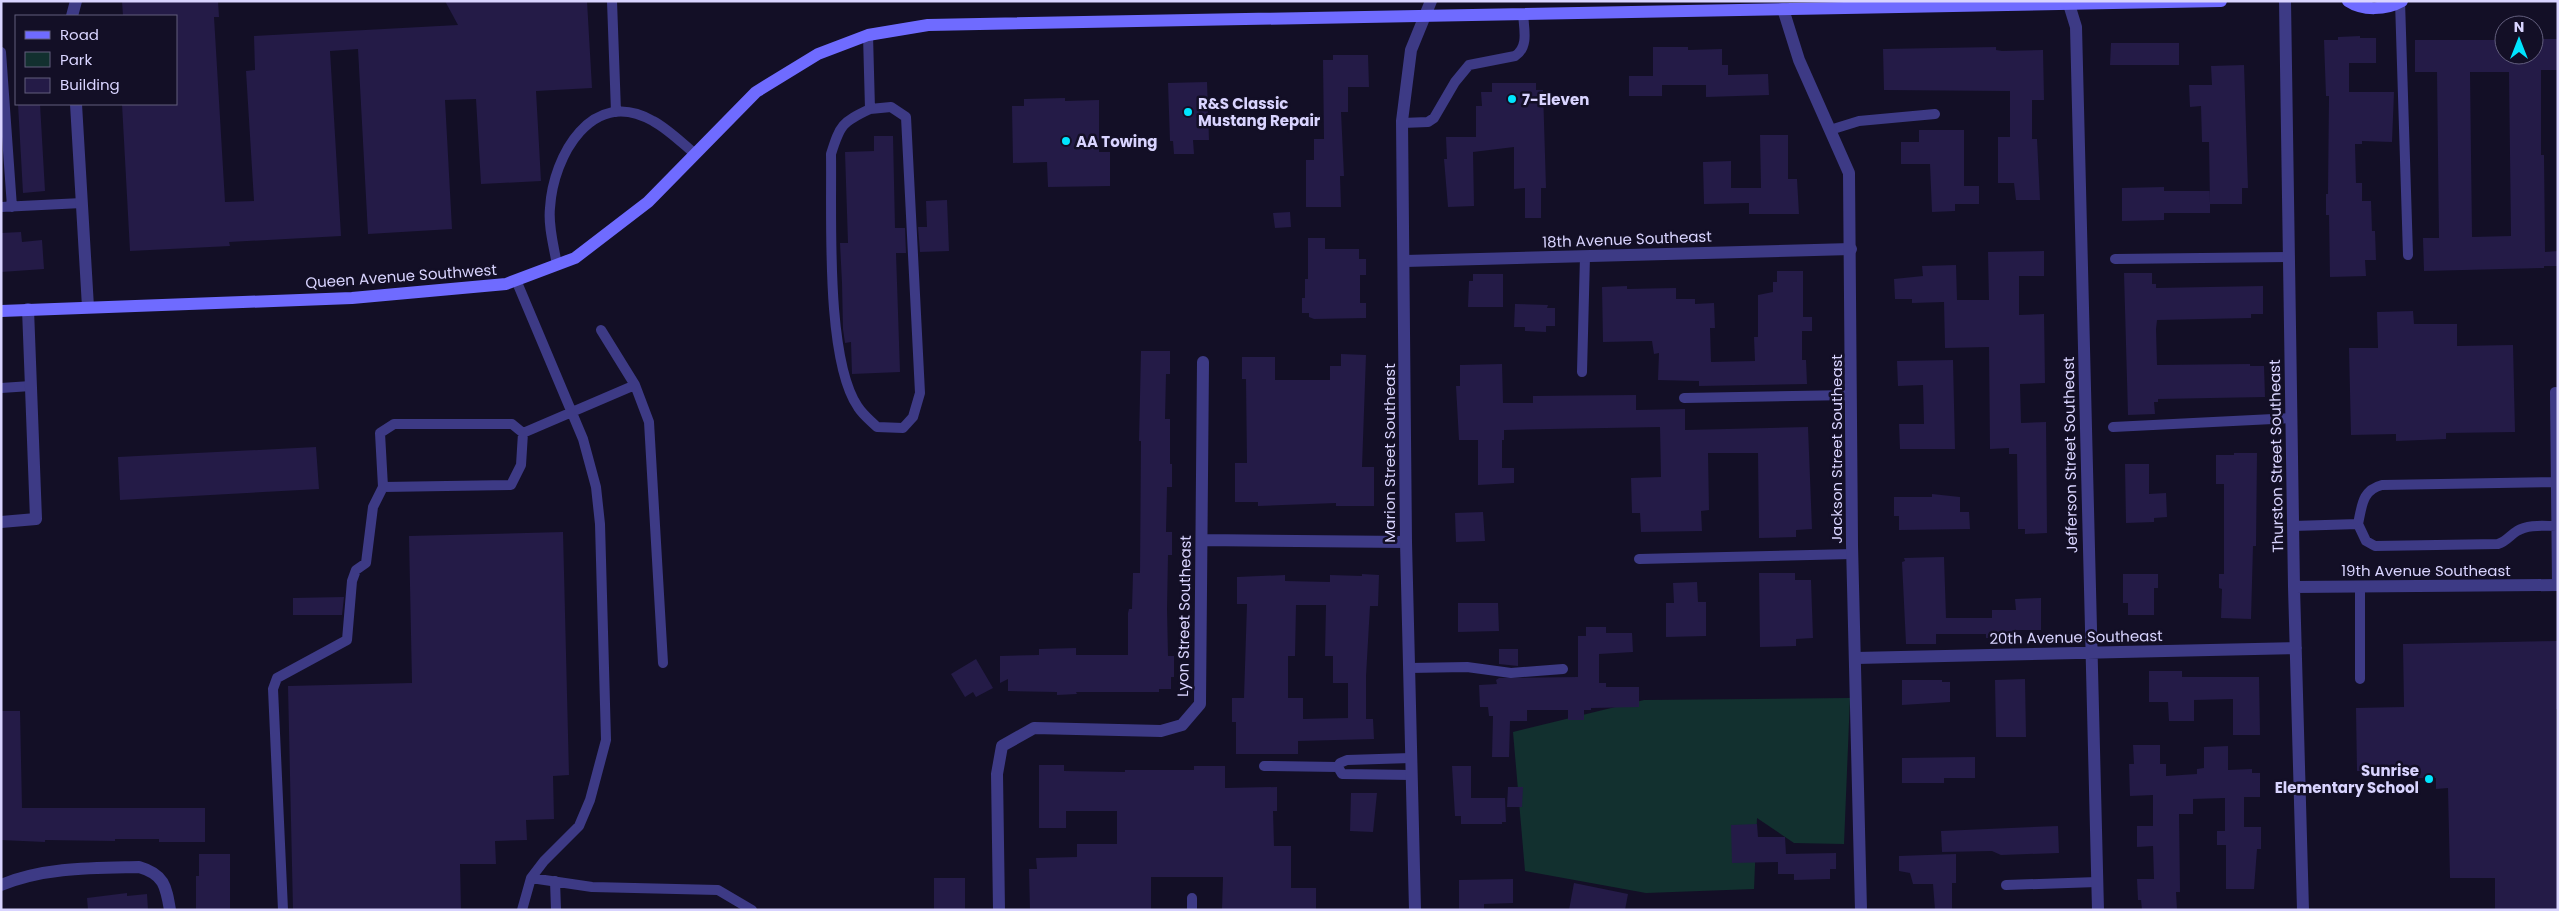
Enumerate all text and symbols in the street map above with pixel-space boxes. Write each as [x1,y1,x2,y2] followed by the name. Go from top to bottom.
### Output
[15,15,178,105] legend
[2494,15,2544,65] north arrow
[2514,17,2524,37] text: N
[60,24,99,45] text: Road
[60,49,92,70] text: Park
[60,74,120,95] text: Building
[1522,89,1589,110] place label: 7-Eleven
[1198,93,1321,131] place label: R&S Classic Mustang Repair
[1506,93,1518,105] marker: 7-Eleven
[1182,106,1194,118] marker: R&S Classic Mustang Repair
[1076,131,1157,152] place label: AA Towing
[1060,135,1072,147] marker: AA Towing
[1542,226,1712,252] street label: 18th Avenue Southeast
[305,259,497,293] street label: Queen Avenue Southwest
[1826,354,1847,544] street label: Jackson Street Southeast
[2058,356,2082,554] street label: Jefferson Street Southeast
[2264,359,2288,553] street label: Thurston Street Southeast
[1379,363,1400,543] street label: Marion Street Southeast
[1172,535,1196,697] street label: Lyon Street Southeast
[2341,560,2511,581] street label: 19th Avenue Southeast
[1989,625,2163,649] street label: 20th Avenue Southeast
[2275,760,2419,798] place label: Sunrise Elementary School
[2423,773,2435,785] marker: Sunrise Elementary School

